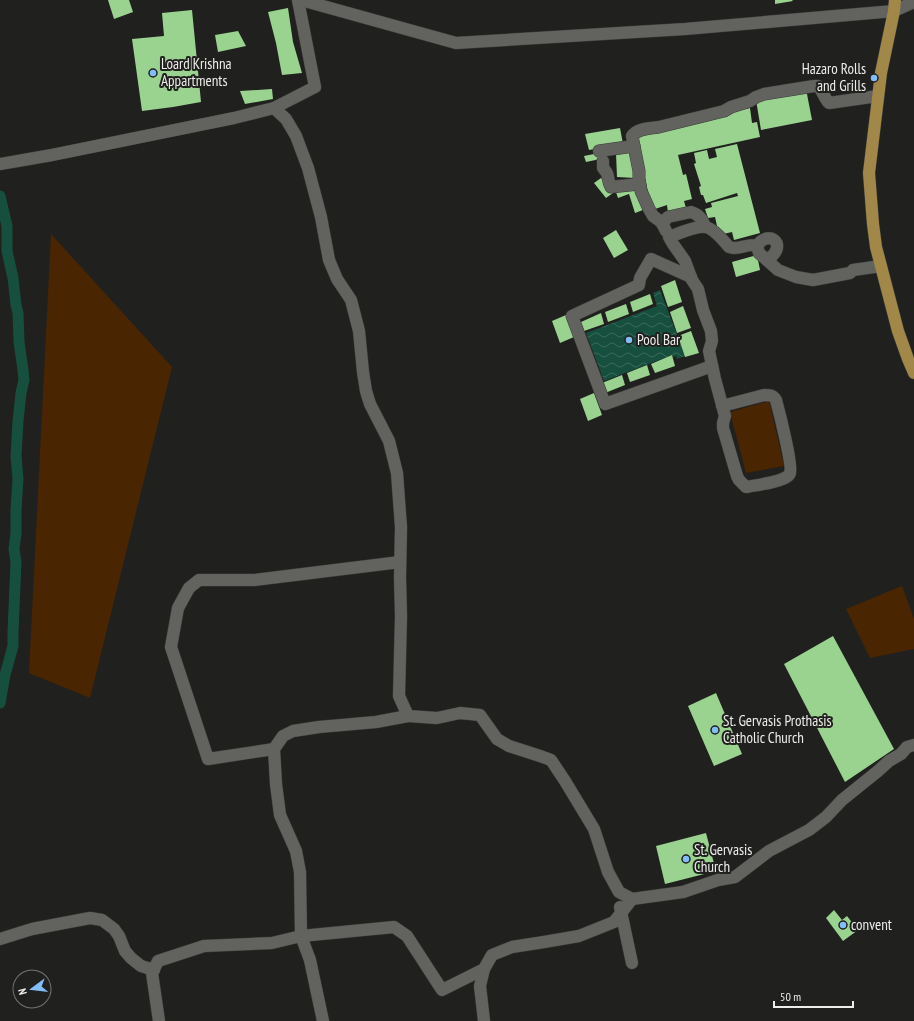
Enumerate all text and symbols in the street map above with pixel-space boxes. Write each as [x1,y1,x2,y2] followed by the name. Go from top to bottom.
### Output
[161,54,232,90] place label: Loard Krishna Appartments
[802,59,866,95] place label: Hazaro Rolls and Grills
[148,68,158,78] marker: Loard Krishna Appartments
[869,73,879,83] marker: Hazaro Rolls and Grills
[637,330,681,349] place label: Pool Bar
[624,335,634,345] marker: Pool Bar
[723,711,832,747] place label: St. Gervasis Prothasis Catholic Church
[710,725,720,735] marker: St. Gervasis Prothasis Catholic Church
[694,840,752,876] place label: St. Gervasis Church
[681,854,691,864] marker: St. Gervasis Church
[851,915,892,934] place label: convent
[838,920,848,930] marker: convent
[12,969,52,1009] north arrow
[774,983,853,1009] scale bar
[15,987,30,996] text: N
[780,989,801,1004] text: 50 m

